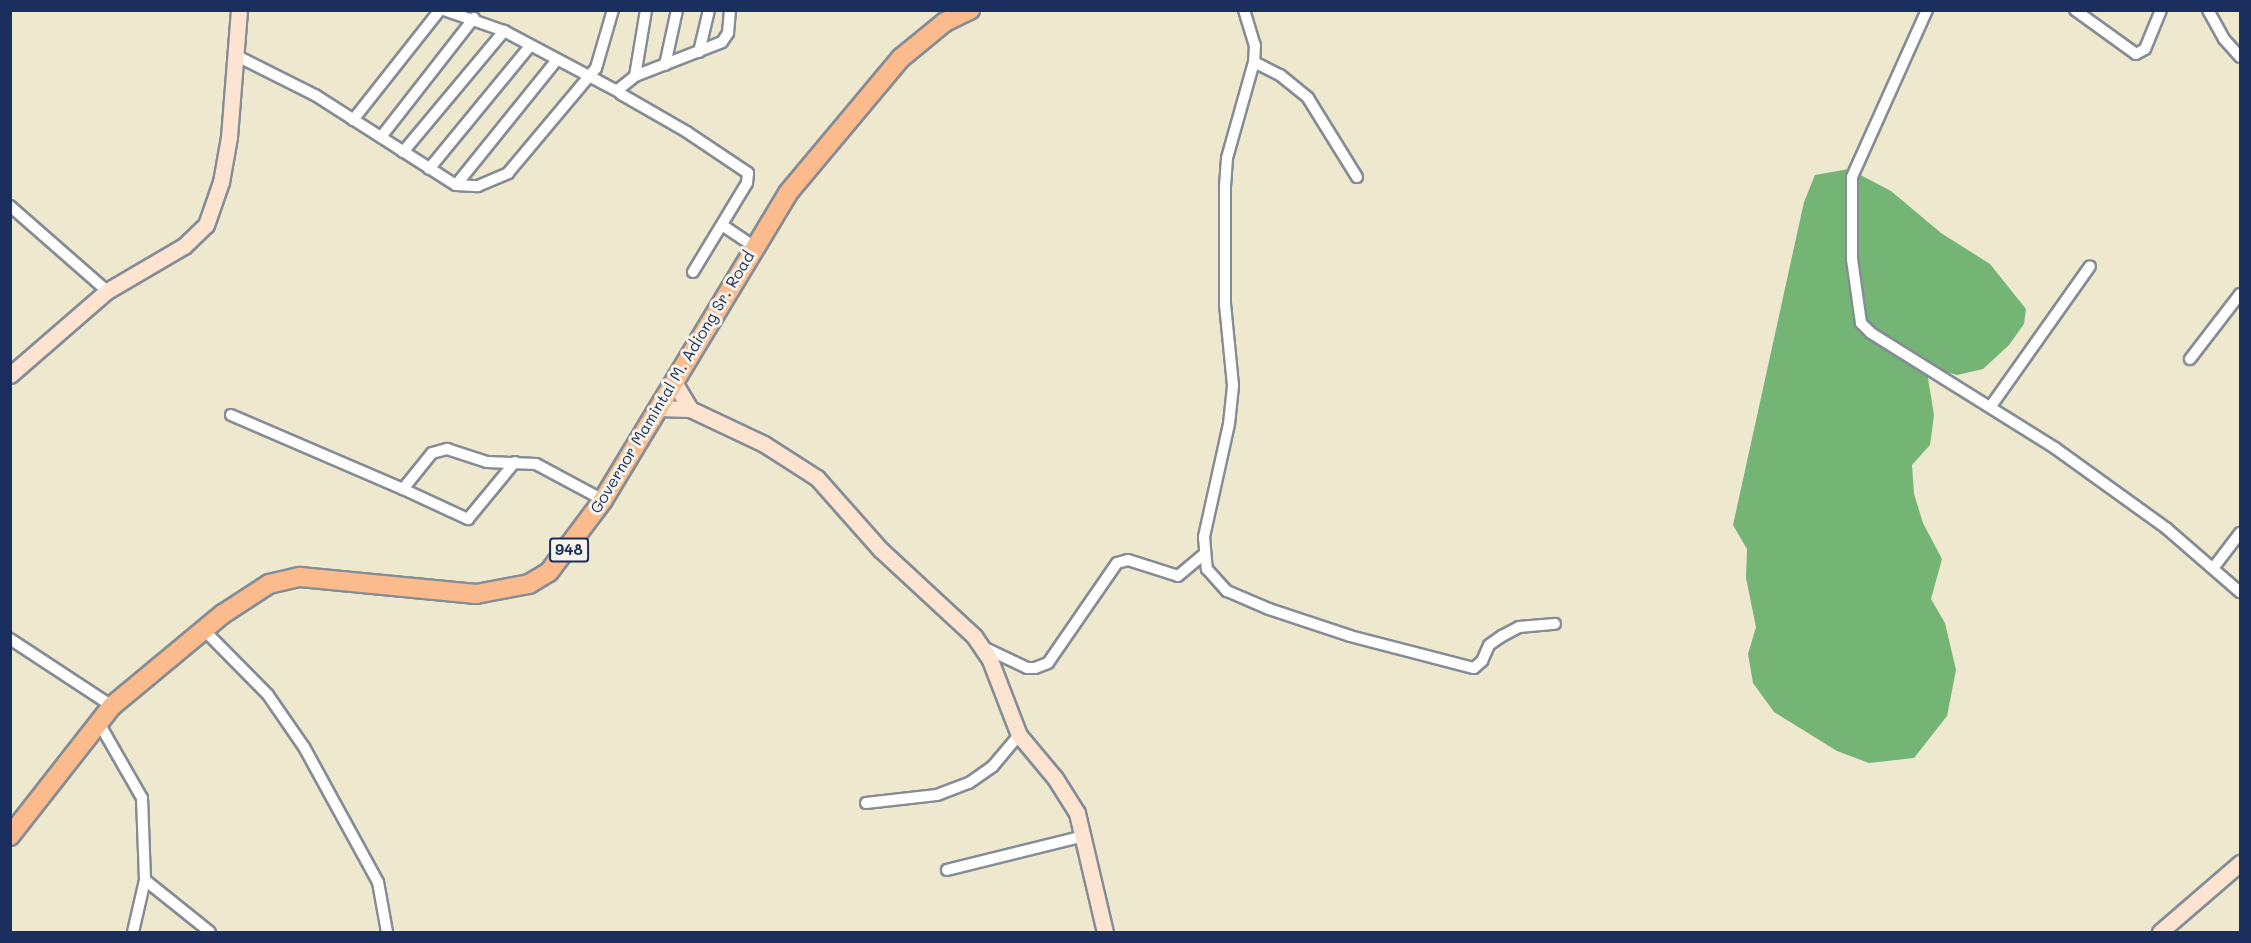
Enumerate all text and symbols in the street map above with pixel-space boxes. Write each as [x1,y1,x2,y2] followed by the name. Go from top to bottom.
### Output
[586,247,758,517] street label: Governor Mamintal M. Adiong Sr. Road
[548,538,590,562] road number: 948

